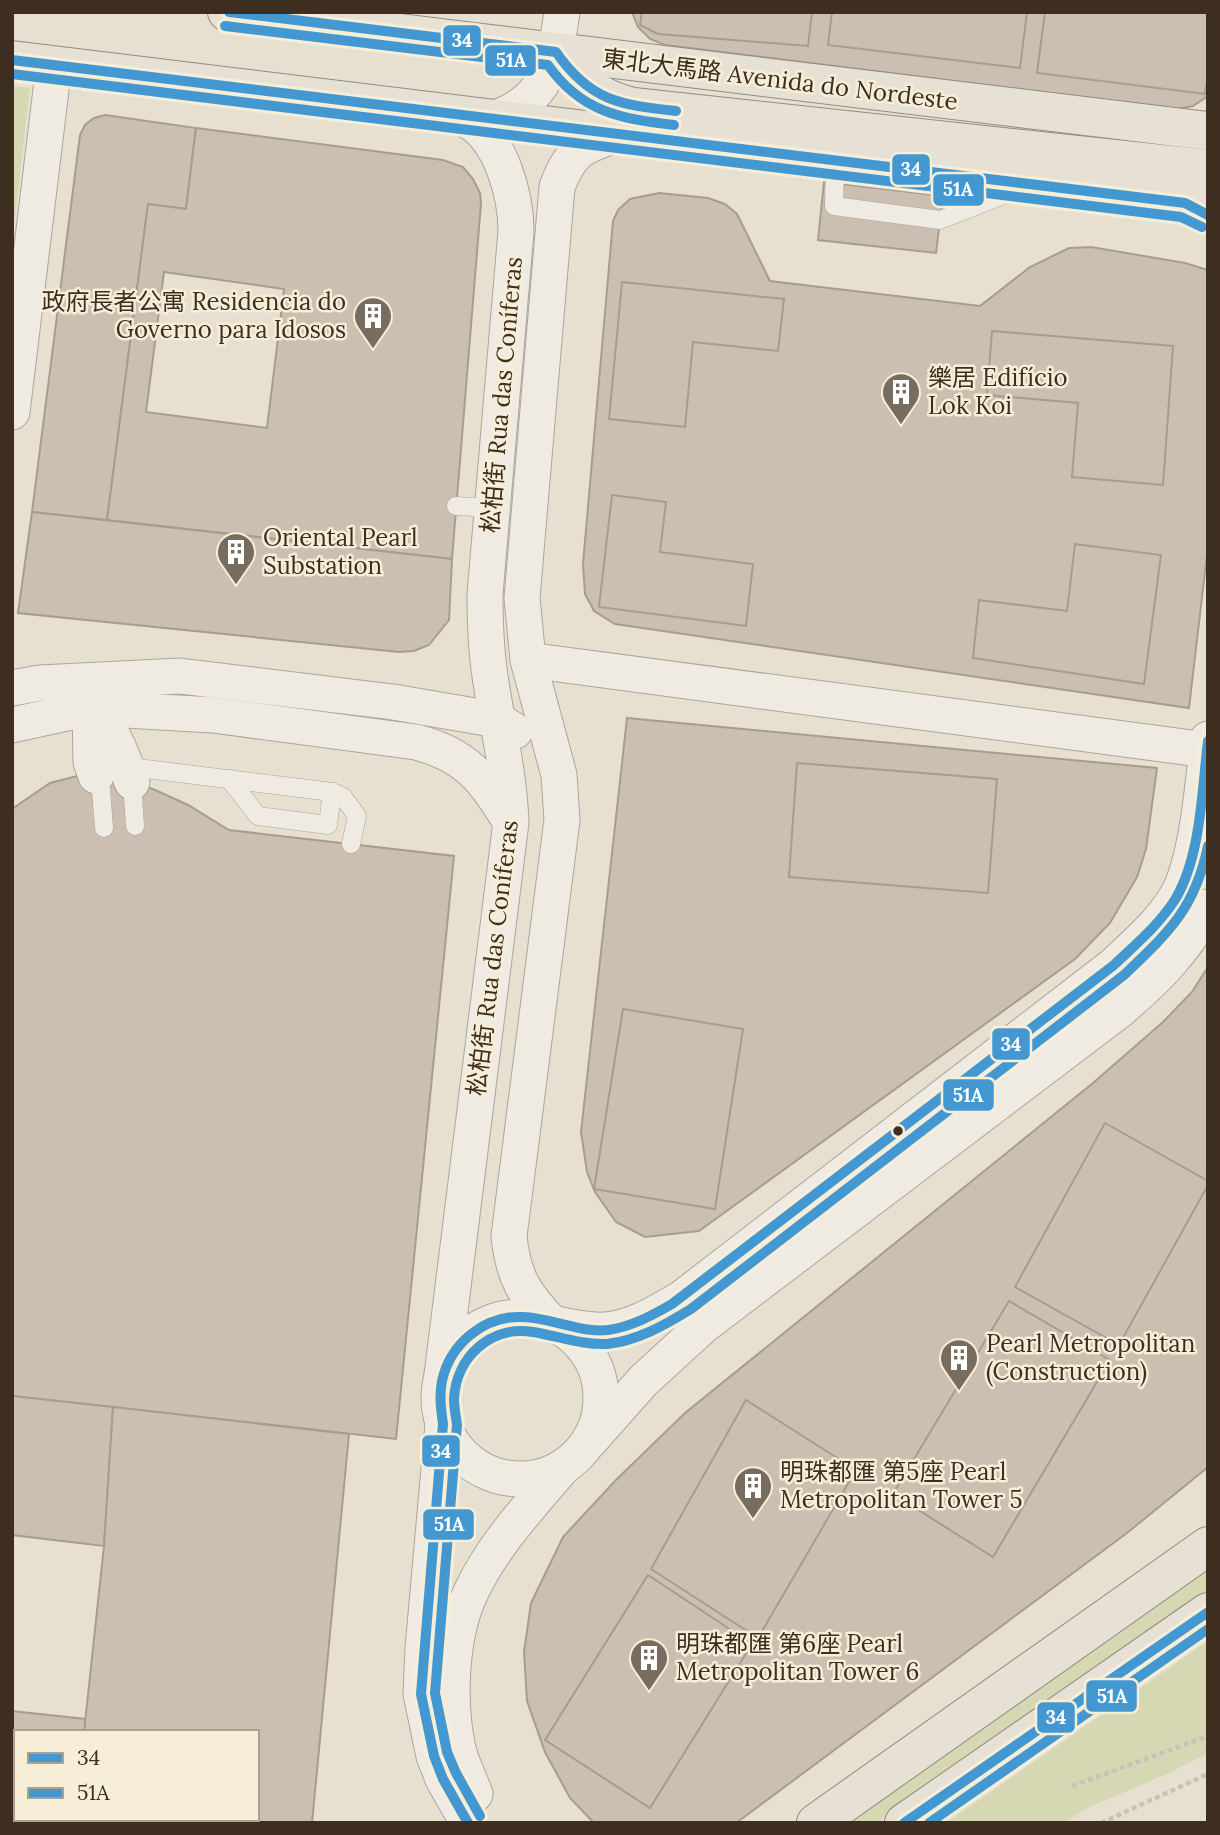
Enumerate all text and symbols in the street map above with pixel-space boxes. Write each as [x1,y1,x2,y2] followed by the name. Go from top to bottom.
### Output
[442,24,482,57] line badge: 34
[451,28,473,52] text: 34
[600,42,960,117] street label: 東北大馬路 Avenida do Nordeste
[484,44,537,77] line badge: 51A
[496,48,527,72] text: 51A
[891,153,931,186] line badge: 34
[900,157,922,181] text: 34
[932,173,985,207] line badge: 51A
[943,177,974,201] text: 51A
[474,255,529,534] street label: 松柏街 Rua das Coníferas
[41,286,346,345] place label: 政府長者公寓 Residencia do Governo para Idosos
[352,295,394,350] building icon: 政府長者公寓 Residencia do Governo para Idosos
[928,362,1068,421] place label: 樂居 Edifício Lok Koi
[880,371,922,426] building icon: 樂居 Edifício Lok Koi
[263,522,418,581] place label: Oriental Pearl Substation
[215,531,257,586] building icon: Oriental Pearl Substation
[460,818,525,1098] street label: 松柏街 Rua das Coníferas
[991,1027,1031,1061] line badge: 34
[1000,1032,1022,1056] text: 34
[942,1078,995,1112] line badge: 51A
[953,1083,984,1107] text: 51A
[891,1124,905,1138] unlabelled marker
[986,1328,1195,1387] place label: Pearl Metropolitan (Construction)
[938,1337,980,1392] building icon: Pearl Metropolitan (Construction)
[421,1434,461,1468] line badge: 34
[430,1439,452,1463] text: 34
[780,1456,1023,1515] place label: 明珠都匯 第5座 Pearl Metropolitan Tower 5
[732,1465,774,1520] building icon: 明珠都匯 第5座 Pearl Metropolitan Tower 5
[422,1508,475,1541] line badge: 51A
[434,1512,465,1536] text: 51A
[676,1628,919,1687] place label: 明珠都匯 第6座 Pearl Metropolitan Tower 6
[628,1637,670,1692] building icon: 明珠都匯 第6座 Pearl Metropolitan Tower 6
[1085,1679,1138,1713] line badge: 51A
[1097,1684,1128,1708] text: 51A
[1036,1701,1076,1734] line badge: 34
[1045,1705,1067,1729] text: 34
[14,1730,259,1821] legend
[77,1744,100,1771] text: 34
[77,1779,110,1806] text: 51A

